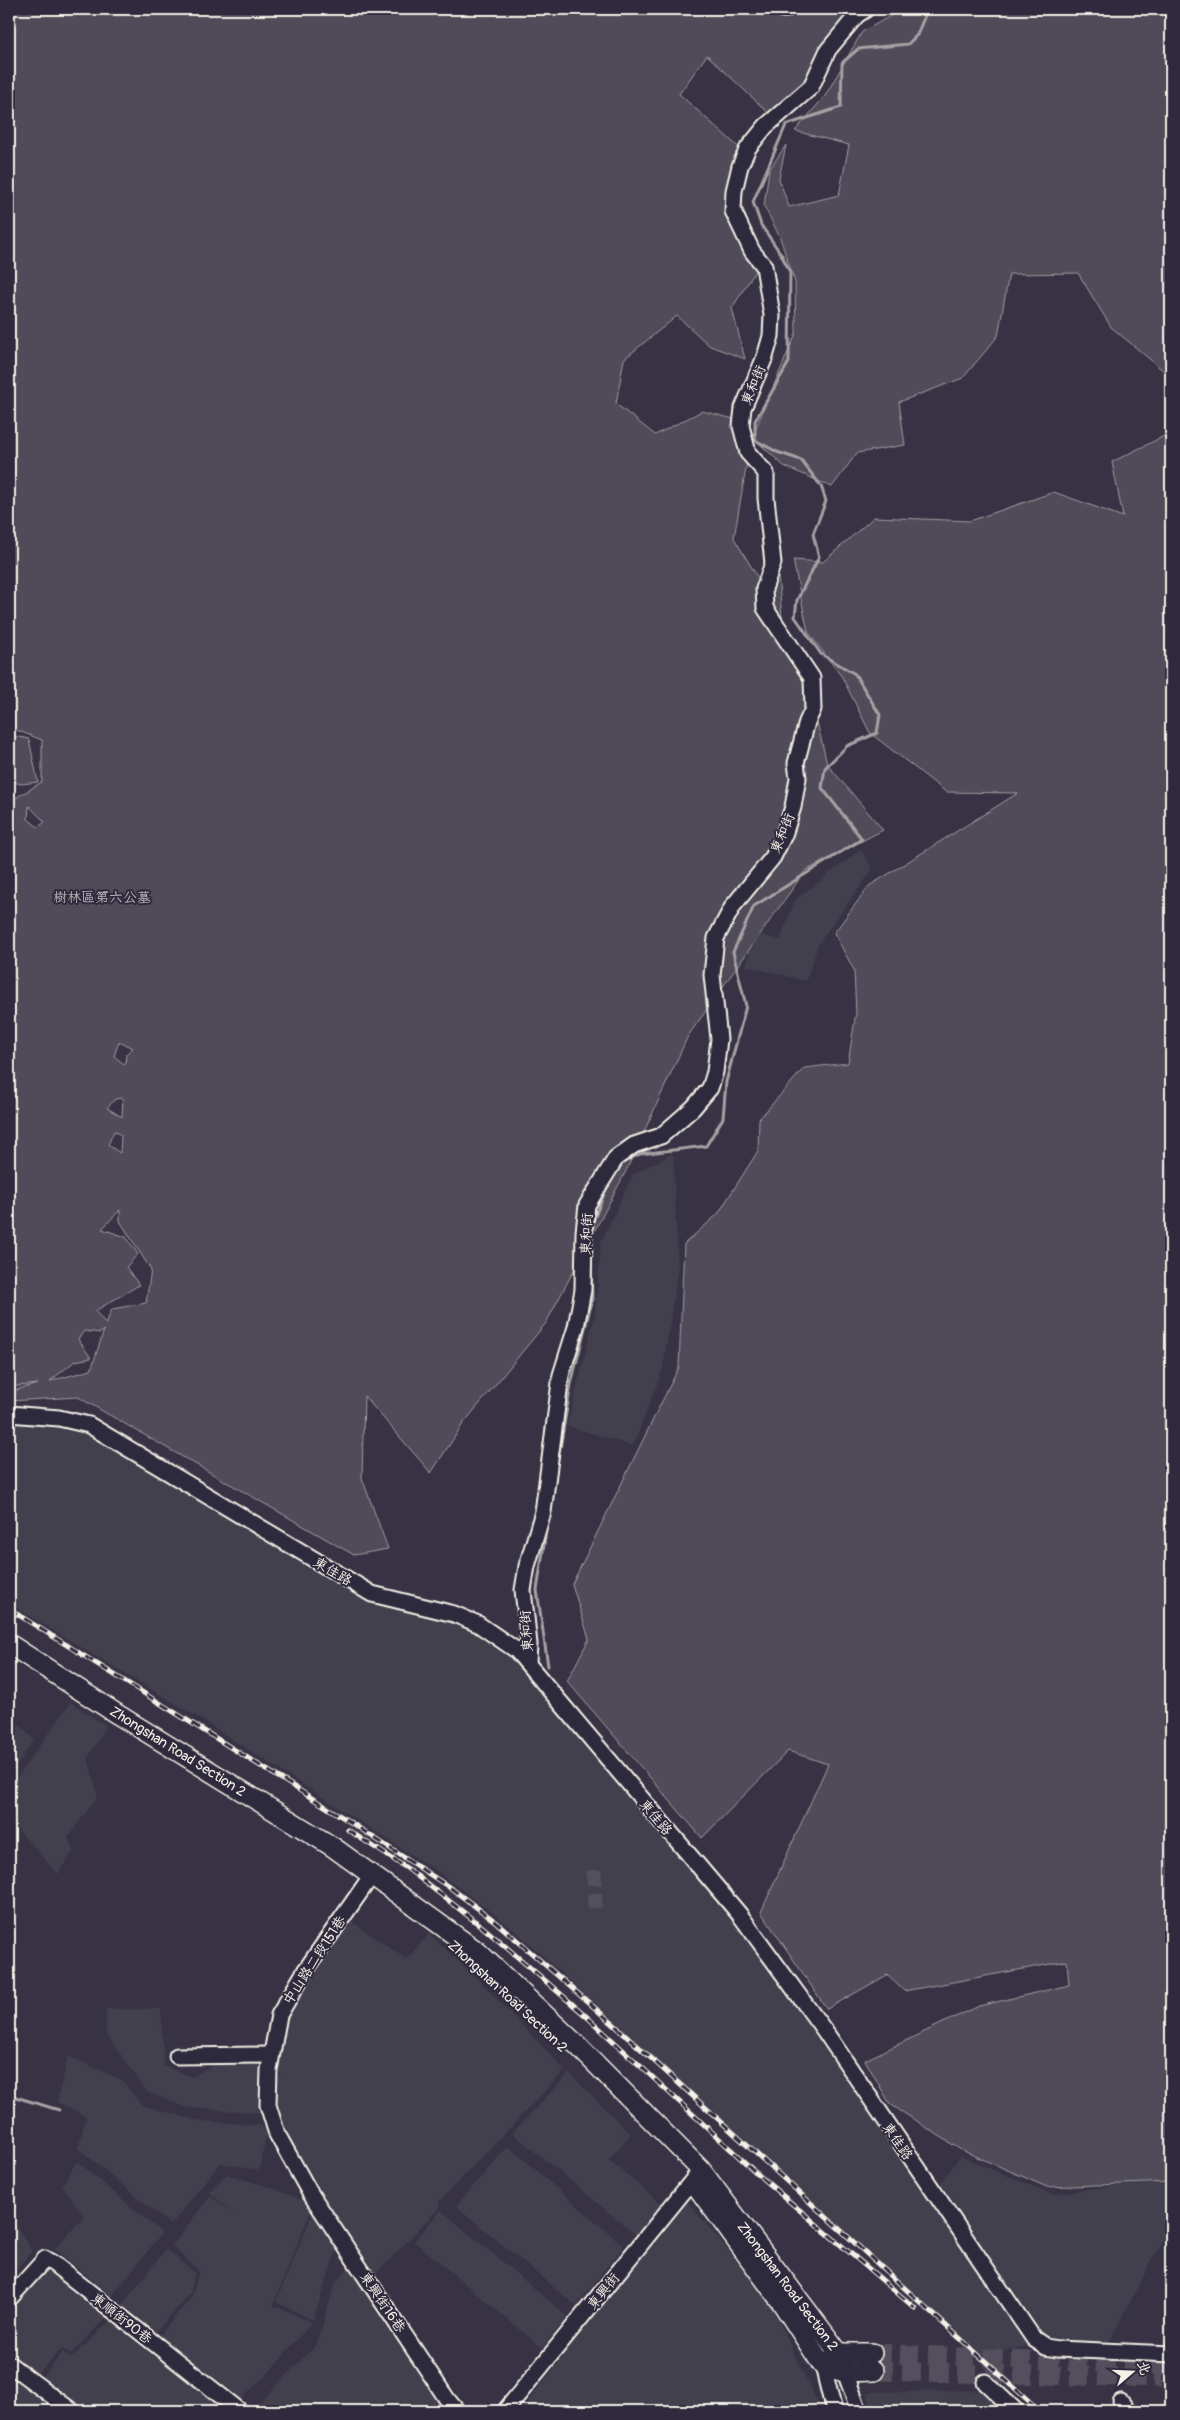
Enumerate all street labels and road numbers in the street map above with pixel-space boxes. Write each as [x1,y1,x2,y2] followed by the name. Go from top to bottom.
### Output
[737,363,769,408] street label: 東和街
[766,811,798,856] street label: 東和街
[577,1213,596,1255] street label: 東和街
[310,1554,355,1589] street label: 東佳路
[517,1609,536,1653] street label: 東和街
[107,1703,249,1800] street label: Zhongshan Road Section 2
[636,1796,676,1839] street label: 東佳路
[279,1912,350,2008] street label: 中山路二段151巷
[445,1937,571,2056] street label: Zhongshan Road Section 2
[879,2119,916,2163] street label: 東佳路
[734,2219,842,2354] street label: Zhongshan Road Section 2
[356,2269,410,2337] street label: 東興街16巷
[584,2270,623,2313] street label: 東興街
[88,2289,156,2348] street label: 東順街90巷

